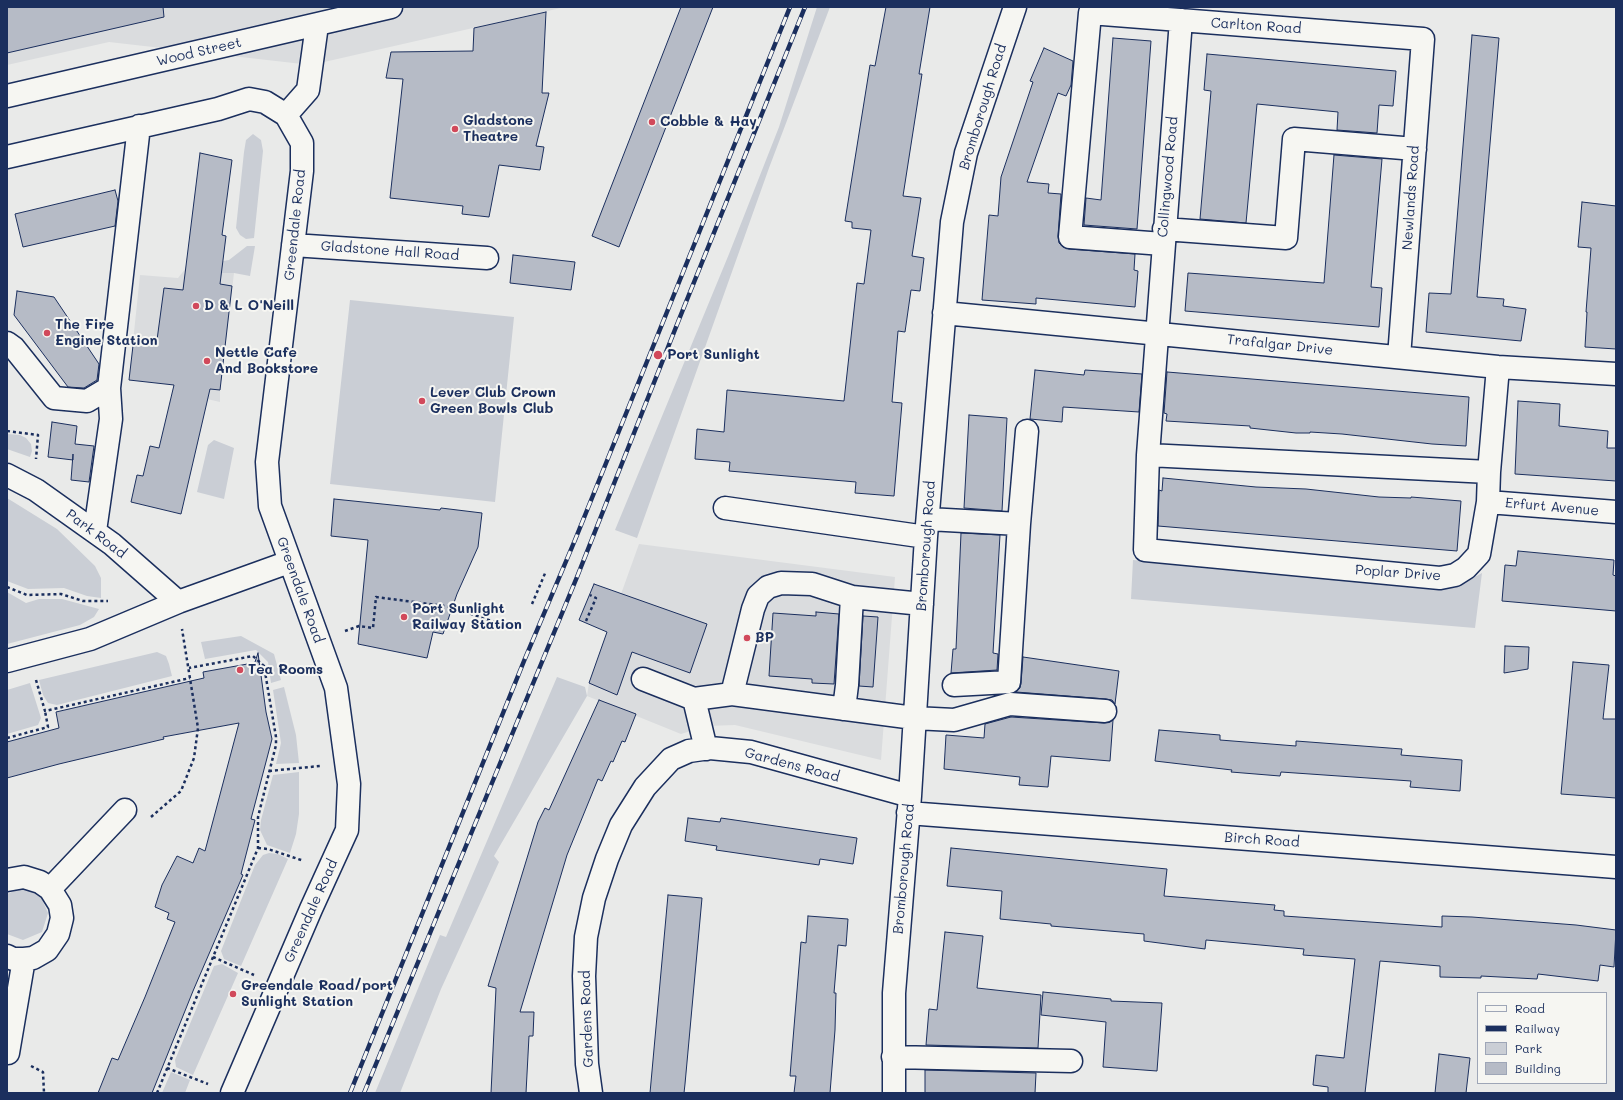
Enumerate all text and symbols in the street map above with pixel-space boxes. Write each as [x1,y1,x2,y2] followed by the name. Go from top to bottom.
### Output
[1210,14,1302,38] street label: Carlton Road
[155,34,243,70] street label: Wood Street
[956,42,1010,172] street label: Bromborough Road
[463,113,533,146] place label: Gladstone Theatre
[660,114,757,130] place label: Cobble & Hay
[1154,116,1182,238] street label: Collingwood Road
[647,117,657,127] marker: Cobble & Hay
[450,124,460,134] marker: Gladstone Theatre
[1399,145,1423,251] street label: Newlands Road
[281,169,309,281] street label: Greendale Road
[320,238,460,264] street label: Gladstone Hall Road
[204,298,294,314] place label: D & L O'Neill
[191,301,201,311] marker: D & L O'Neill
[55,317,158,350] place label: The Fire Engine Station
[42,328,52,338] marker: The Fire Engine Station
[1226,331,1334,359] street label: Trafalgar Drive
[215,345,318,378] place label: Nettle Cafe And Bookstore
[667,347,760,363] place label: Port Sunlight
[652,349,664,361] marker: Port Sunlight
[202,356,212,366] marker: Nettle Cafe And Bookstore
[430,385,556,418] place label: Lever Club Crown Green Bowls Club
[417,396,427,406] marker: Lever Club Crown Green Bowls Club
[913,480,939,612] street label: Bromborough Road
[1504,495,1600,519] street label: Erfurt Avenue
[63,506,129,562] street label: Park Road
[273,535,327,645] street label: Greendale Road
[1354,562,1442,584] street label: Poplar Drive
[412,601,522,634] place label: Port Sunlight Railway Station
[399,612,409,622] marker: Port Sunlight Railway Station
[755,630,774,646] place label: BP
[742,633,752,643] marker: BP
[248,662,323,678] place label: Tea Rooms
[235,665,245,675] marker: Tea Rooms
[743,744,841,786] street label: Gardens Road
[890,803,918,935] street label: Bromborough Road
[1224,829,1300,851] street label: Birch Road
[281,857,341,965] street label: Greendale Road
[577,970,597,1068] street label: Gardens Road
[241,978,393,1010] place label: Greendale Road/port Sunlight Station
[228,989,238,999] marker: Greendale Road/port Sunlight Station
[1477,992,1607,1084] legend
[1515,1000,1545,1016] text: Road
[1515,1020,1560,1036] text: Railway
[1515,1040,1542,1056] text: Park
[1515,1060,1561,1076] text: Building

